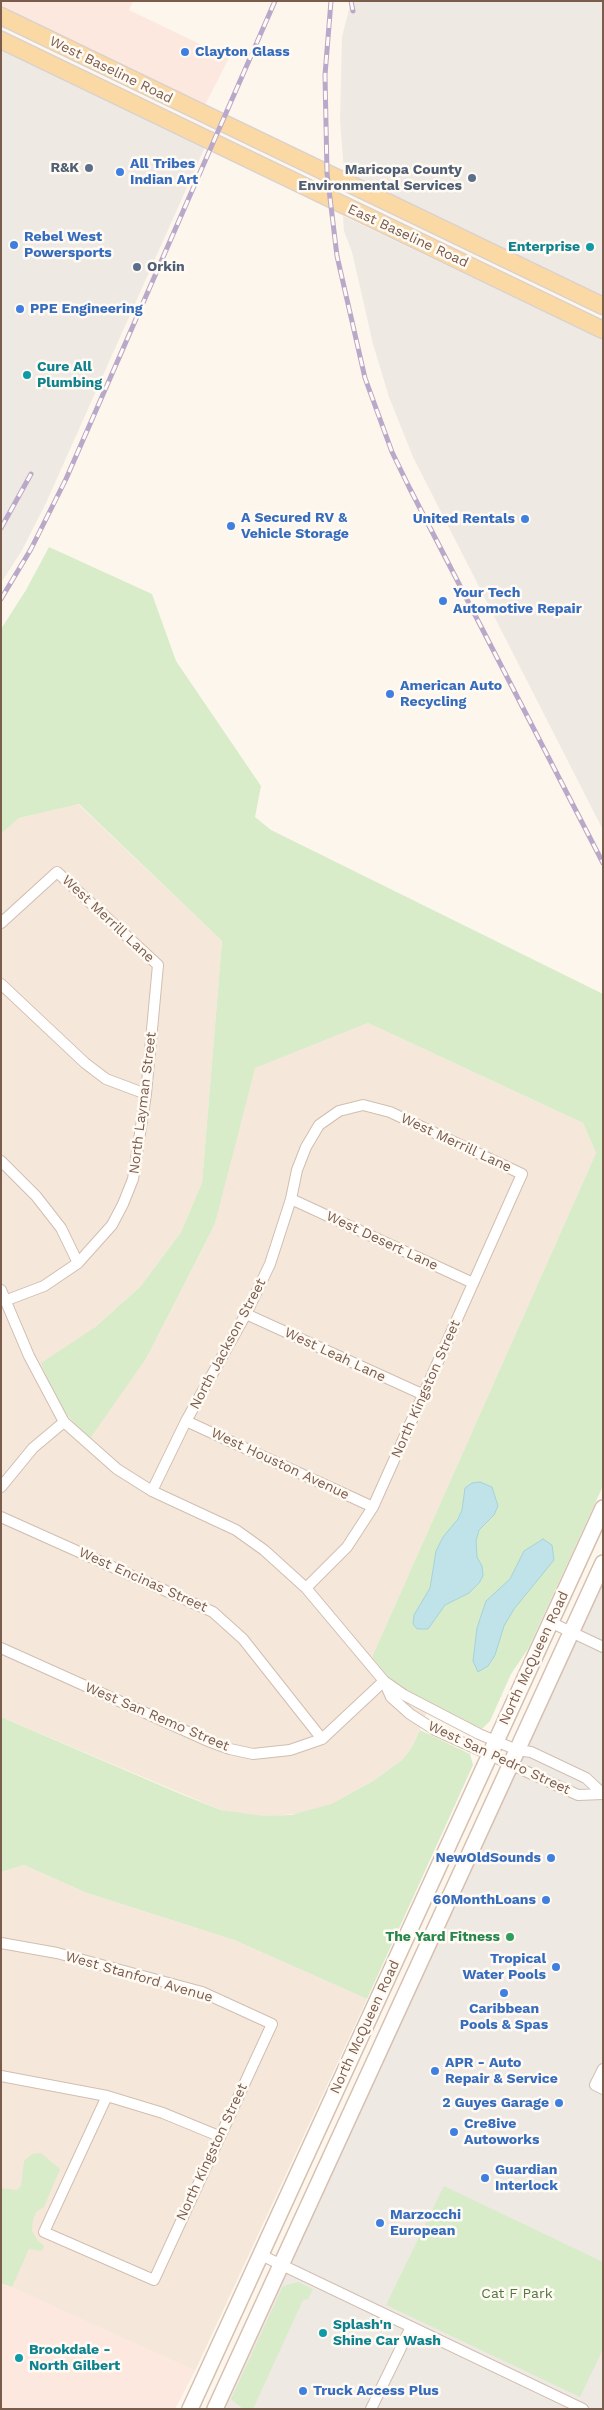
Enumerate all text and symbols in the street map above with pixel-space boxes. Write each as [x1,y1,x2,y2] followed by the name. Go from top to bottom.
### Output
[47,33,175,107] street label: West Baseline Road
[195,44,290,60] place label: Clayton Glass
[179,46,191,58] marker: Clayton Glass
[130,156,198,188] place label: All Tribes Indian Art
[51,160,79,176] place label: R&K
[83,162,95,174] marker: R&K
[298,162,462,194] place label: Maricopa County Environmental Services
[114,166,126,178] marker: All Tribes Indian Art
[466,172,478,184] marker: Maricopa County Environmental Services
[345,201,471,271] street label: East Baseline Road
[24,229,112,262] place label: Rebel West Powersports
[8,239,20,251] marker: Rebel West Powersports
[508,239,580,255] place label: Enterprise
[584,241,596,253] marker: Enterprise
[147,259,185,275] place label: Orkin
[131,261,143,273] marker: Orkin
[30,301,142,317] place label: PPE Engineering
[14,303,26,315] marker: PPE Engineering
[37,359,102,392] place label: Cure All Plumbing
[21,369,33,381] marker: Cure All Plumbing
[241,510,349,542] place label: A Secured RV & Vehicle Storage
[413,511,515,527] place label: United Rentals
[519,513,531,525] marker: United Rentals
[225,520,237,532] marker: A Secured RV & Vehicle Storage
[453,585,582,618] place label: Your Tech Automotive Repair
[437,595,449,607] marker: Your Tech Automotive Repair
[400,678,502,710] place label: American Auto Recycling
[384,688,396,700] marker: American Auto Recycling
[58,872,158,966] street label: West Merrill Lane
[126,1031,160,1175] street label: North Layman Street
[398,1110,514,1176] street label: West Merrill Lane
[323,1208,441,1274] street label: West Desert Lane
[186,1276,270,1412] street label: North Jackson Street
[388,1317,464,1461] street label: North Kingston Street
[282,1324,388,1386] street label: West Leah Lane
[208,1425,352,1503] street label: West Houston Avenue
[76,1544,210,1616] street label: West Encinas Street
[496,1588,572,1728] street label: North McQueen Road
[82,1679,232,1755] street label: West San Remo Street
[425,1718,573,1798] street label: West San Pedro Street
[436,1850,541,1866] place label: NewOldSounds
[545,1852,557,1864] marker: NewOldSounds
[433,1892,536,1908] place label: 60MonthLoans
[540,1894,552,1906] marker: 60MonthLoans
[385,1929,500,1945] place label: The Yard Fitness
[504,1931,516,1943] marker: The Yard Fitness
[63,1948,215,2006] street label: West Stanford Avenue
[463,1951,546,1984] place label: Tropical Water Pools
[327,1957,403,2097] street label: North McQueen Road
[550,1961,562,1973] marker: Tropical Water Pools
[498,1987,510,1999] marker: Caribbean Pools & Spas
[460,2001,548,2034] place label: Caribbean Pools & Spas
[445,2055,558,2088] place label: APR - Auto Repair & Service
[429,2065,441,2077] marker: APR - Auto Repair & Service
[173,2081,251,2223] street label: North Kingston Street
[442,2095,549,2111] place label: 2 Guyes Garage
[553,2097,565,2109] marker: 2 Guyes Garage
[464,2116,539,2148] place label: Cre8ive Autoworks
[448,2126,460,2138] marker: Cre8ive Autoworks
[495,2162,558,2194] place label: Guardian Interlock
[479,2172,491,2184] marker: Guardian Interlock
[390,2207,461,2240] place label: Marzocchi European
[374,2217,386,2229] marker: Marzocchi European
[481,2286,553,2302] park label: Cat F Park
[333,2317,441,2350] place label: Splash'n Shine Car Wash
[317,2327,329,2339] marker: Splash'n Shine Car Wash
[29,2342,120,2374] place label: Brookdale - North Gilbert
[13,2352,25,2364] marker: Brookdale - North Gilbert
[313,2383,439,2399] place label: Truck Access Plus
[297,2385,309,2397] marker: Truck Access Plus

